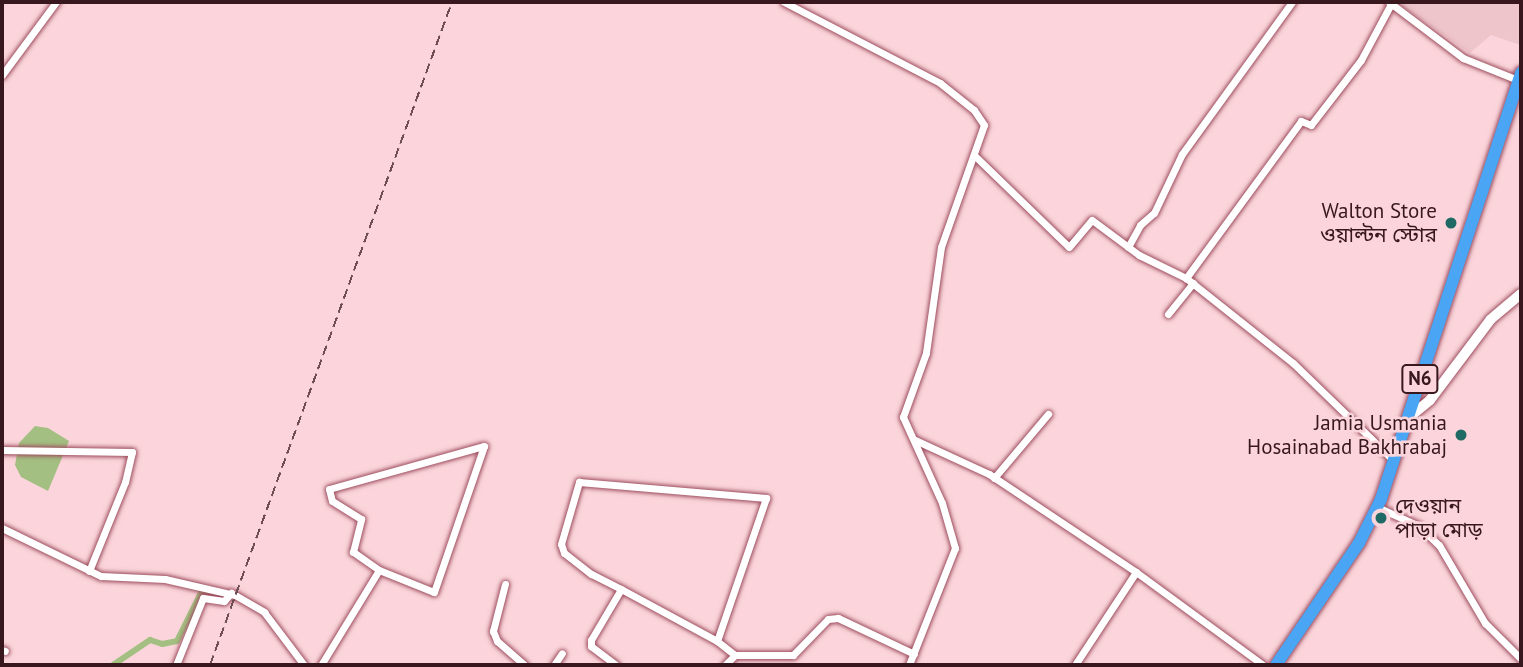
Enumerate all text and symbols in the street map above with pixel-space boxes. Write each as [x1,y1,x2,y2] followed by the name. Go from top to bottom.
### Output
[1320,198,1437,248] place label: Walton Store ওয়াল্টন স্টোর
[1443,215,1459,231] marker: Walton Store ওয়াল্টন স্টোর
[1401,364,1439,394] road number: N6
[1247,410,1447,460] place label: Jamia Usmania Hosainabad Bakhrabaj
[1453,427,1469,443] marker: Jamia Usmania Hosainabad Bakhrabaj
[1395,493,1483,543] place label: দেওয়ান পাড়া মোড়
[1373,510,1389,526] marker: দেওয়ান পাড়া মোড়

